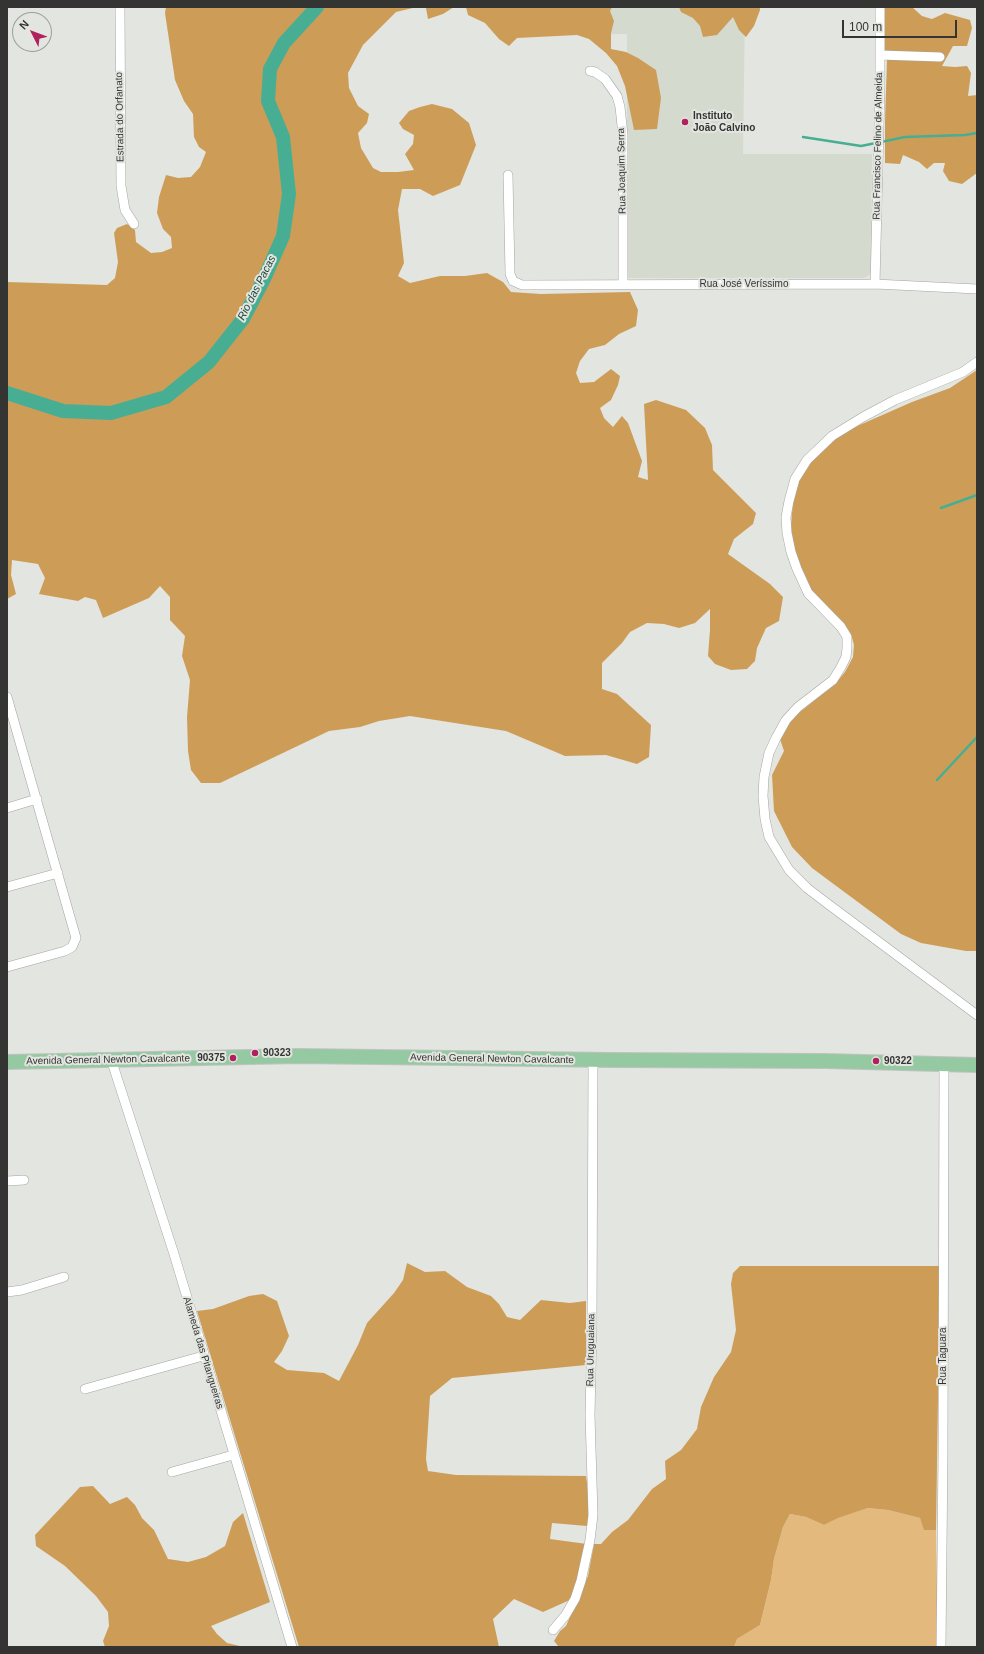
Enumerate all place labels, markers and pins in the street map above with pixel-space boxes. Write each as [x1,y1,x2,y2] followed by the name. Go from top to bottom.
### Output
[693,110,755,134] place label: Instituto João Calvino
[680,117,690,127] marker: Instituto João Calvino
[263,1047,291,1059] place label: 90323
[250,1048,260,1058] marker: 90323
[197,1052,225,1064] place label: 90375
[228,1053,238,1063] marker: 90375
[884,1055,912,1067] place label: 90322
[871,1056,881,1066] marker: 90322

